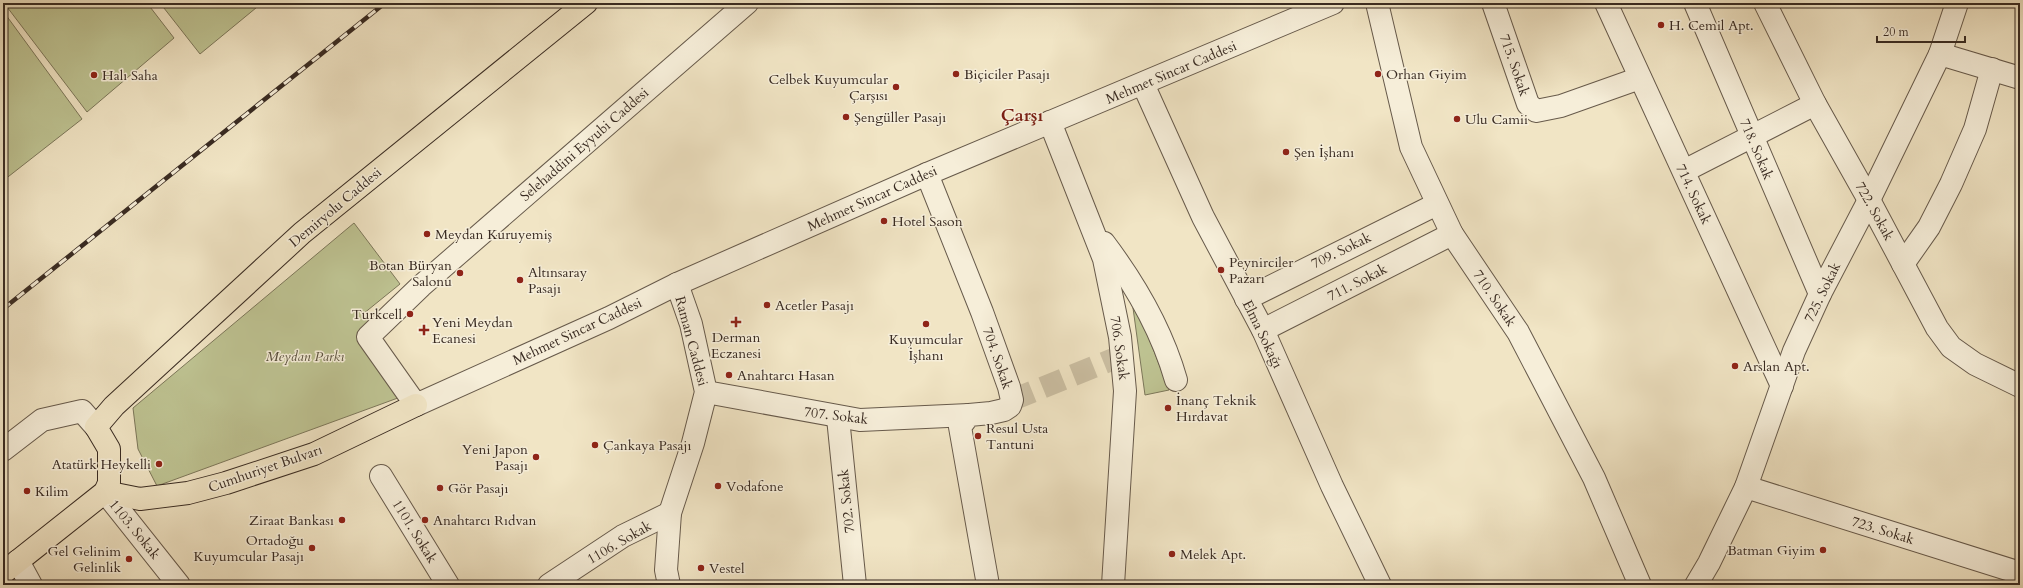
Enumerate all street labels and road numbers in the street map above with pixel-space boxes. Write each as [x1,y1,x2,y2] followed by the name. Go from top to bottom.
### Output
[1495,32,1534,99] street label: 715. Sokak
[1103,36,1240,109] street label: Mehmet Sincar Caddesi
[516,83,653,206] street label: Selehaddini Eyyubi Caddesi
[1735,116,1778,183] street label: 718. Sokak
[804,161,940,236] street label: Mehmet Sincar Caddesi
[1671,161,1716,228] street label: 714. Sokak
[285,163,386,252] street label: Demiryolu Caddesi
[1851,178,1899,244] street label: 722. Sokak
[1308,228,1375,273] street label: 709. Sokak
[1324,259,1391,306] street label: 711. Sokak
[1800,259,1845,325] street label: 725. Sokak
[1469,266,1521,331] street label: 710. Sokak
[510,293,645,370] street label: Mehmet Sincar Caddesi
[670,294,713,388] street label: Raman Caddesi
[1238,297,1287,372] street label: Elma Sokağı
[1106,315,1133,382] street label: 706. Sokak
[978,325,1017,392] street label: 704. Sokak
[803,402,870,429] street label: 707. Sokak
[206,440,325,497] street label: Cumhuriyet Bulvarı
[834,467,859,534] street label: 702. Sokak
[105,496,165,564] street label: 1103. Sokak
[388,496,442,567] street label: 1101. Sokak
[1849,512,1917,549] street label: 723. Sokak
[583,516,655,569] street label: 1106. Sokak

